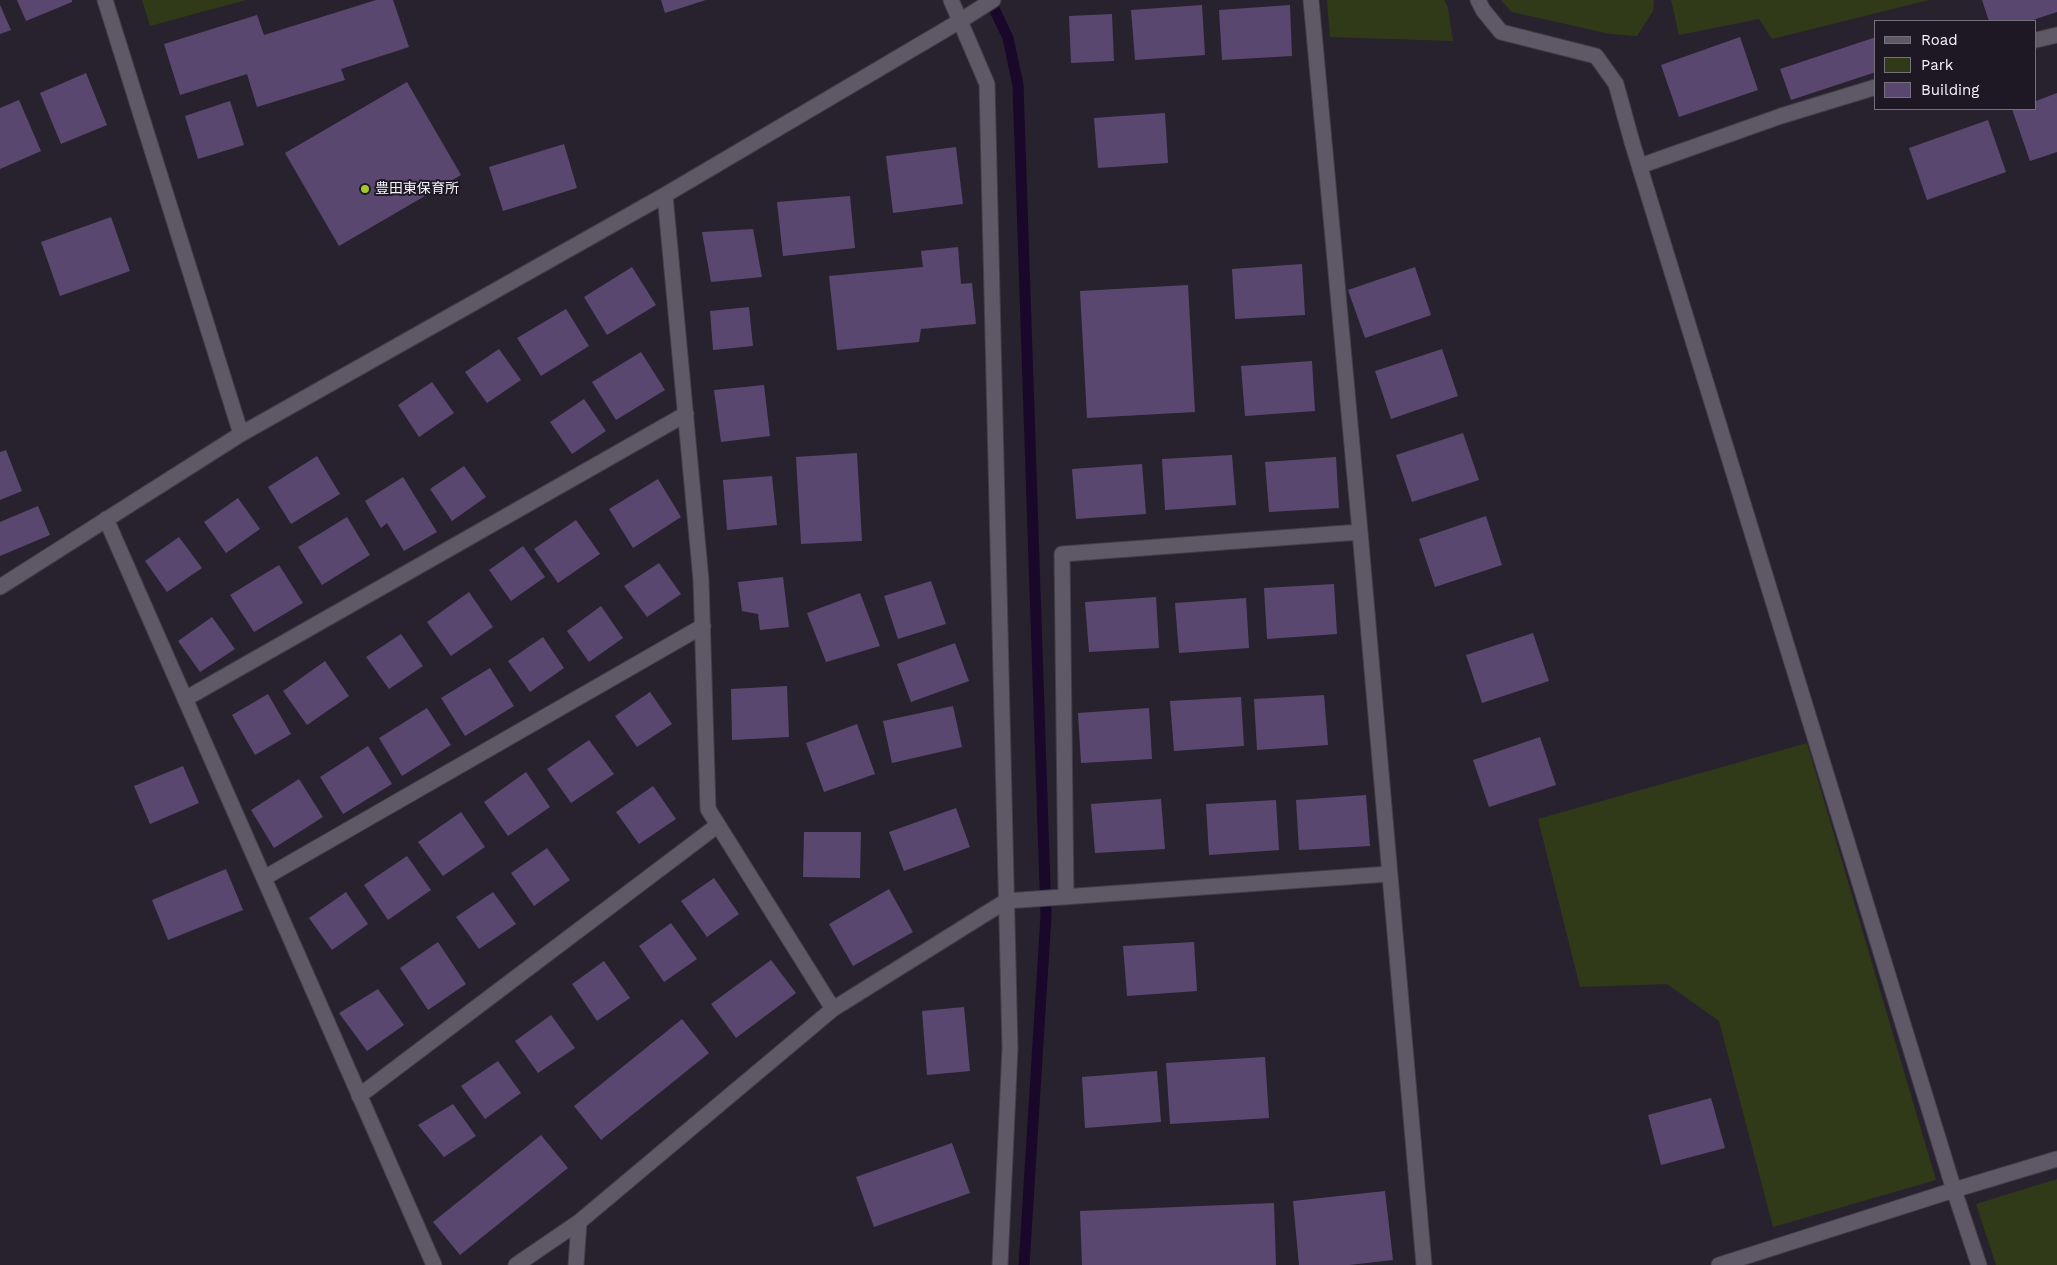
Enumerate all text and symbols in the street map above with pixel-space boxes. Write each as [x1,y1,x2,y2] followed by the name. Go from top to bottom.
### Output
[1874,20,2037,110] legend
[1921,31,1958,49] text: Road
[1921,56,1953,74] text: Park
[1921,81,1979,99] text: Building
[375,181,459,197] place label: 豊田東保育所
[359,183,371,195] marker: 豊田東保育所

